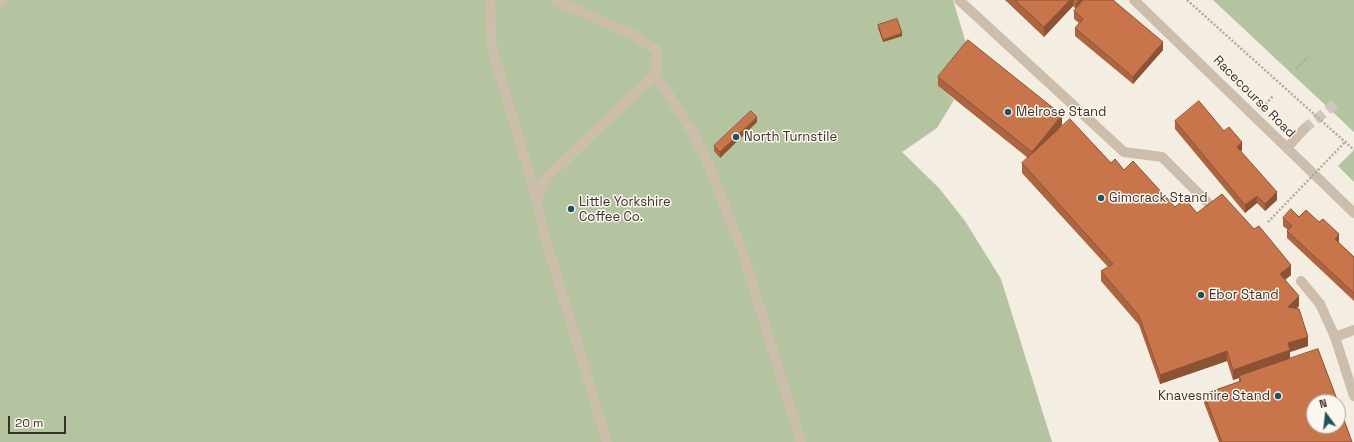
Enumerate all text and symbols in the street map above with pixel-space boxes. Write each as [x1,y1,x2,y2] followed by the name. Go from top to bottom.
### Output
[1210,53,1298,141] street label: Racecourse Road
[1016,104,1106,120] place label: Melrose Stand
[1003,107,1013,117] marker: Melrose Stand
[744,129,837,145] place label: North Turnstile
[731,132,741,142] marker: North Turnstile
[1109,190,1208,206] place label: Gimcrack Stand
[1096,193,1106,203] marker: Gimcrack Stand
[579,194,671,225] place label: Little Yorkshire Coffee Co.
[566,204,576,214] marker: Little Yorkshire Coffee Co.
[1209,287,1279,303] place label: Ebor Stand
[1196,290,1206,300] marker: Ebor Stand
[1158,388,1270,404] place label: Knavesmire Stand
[1273,391,1283,401] marker: Knavesmire Stand
[1306,394,1346,434] north arrow
[1318,396,1329,411] text: N
[10,408,68,434] scale bar
[15,415,43,431] text: 20 m

